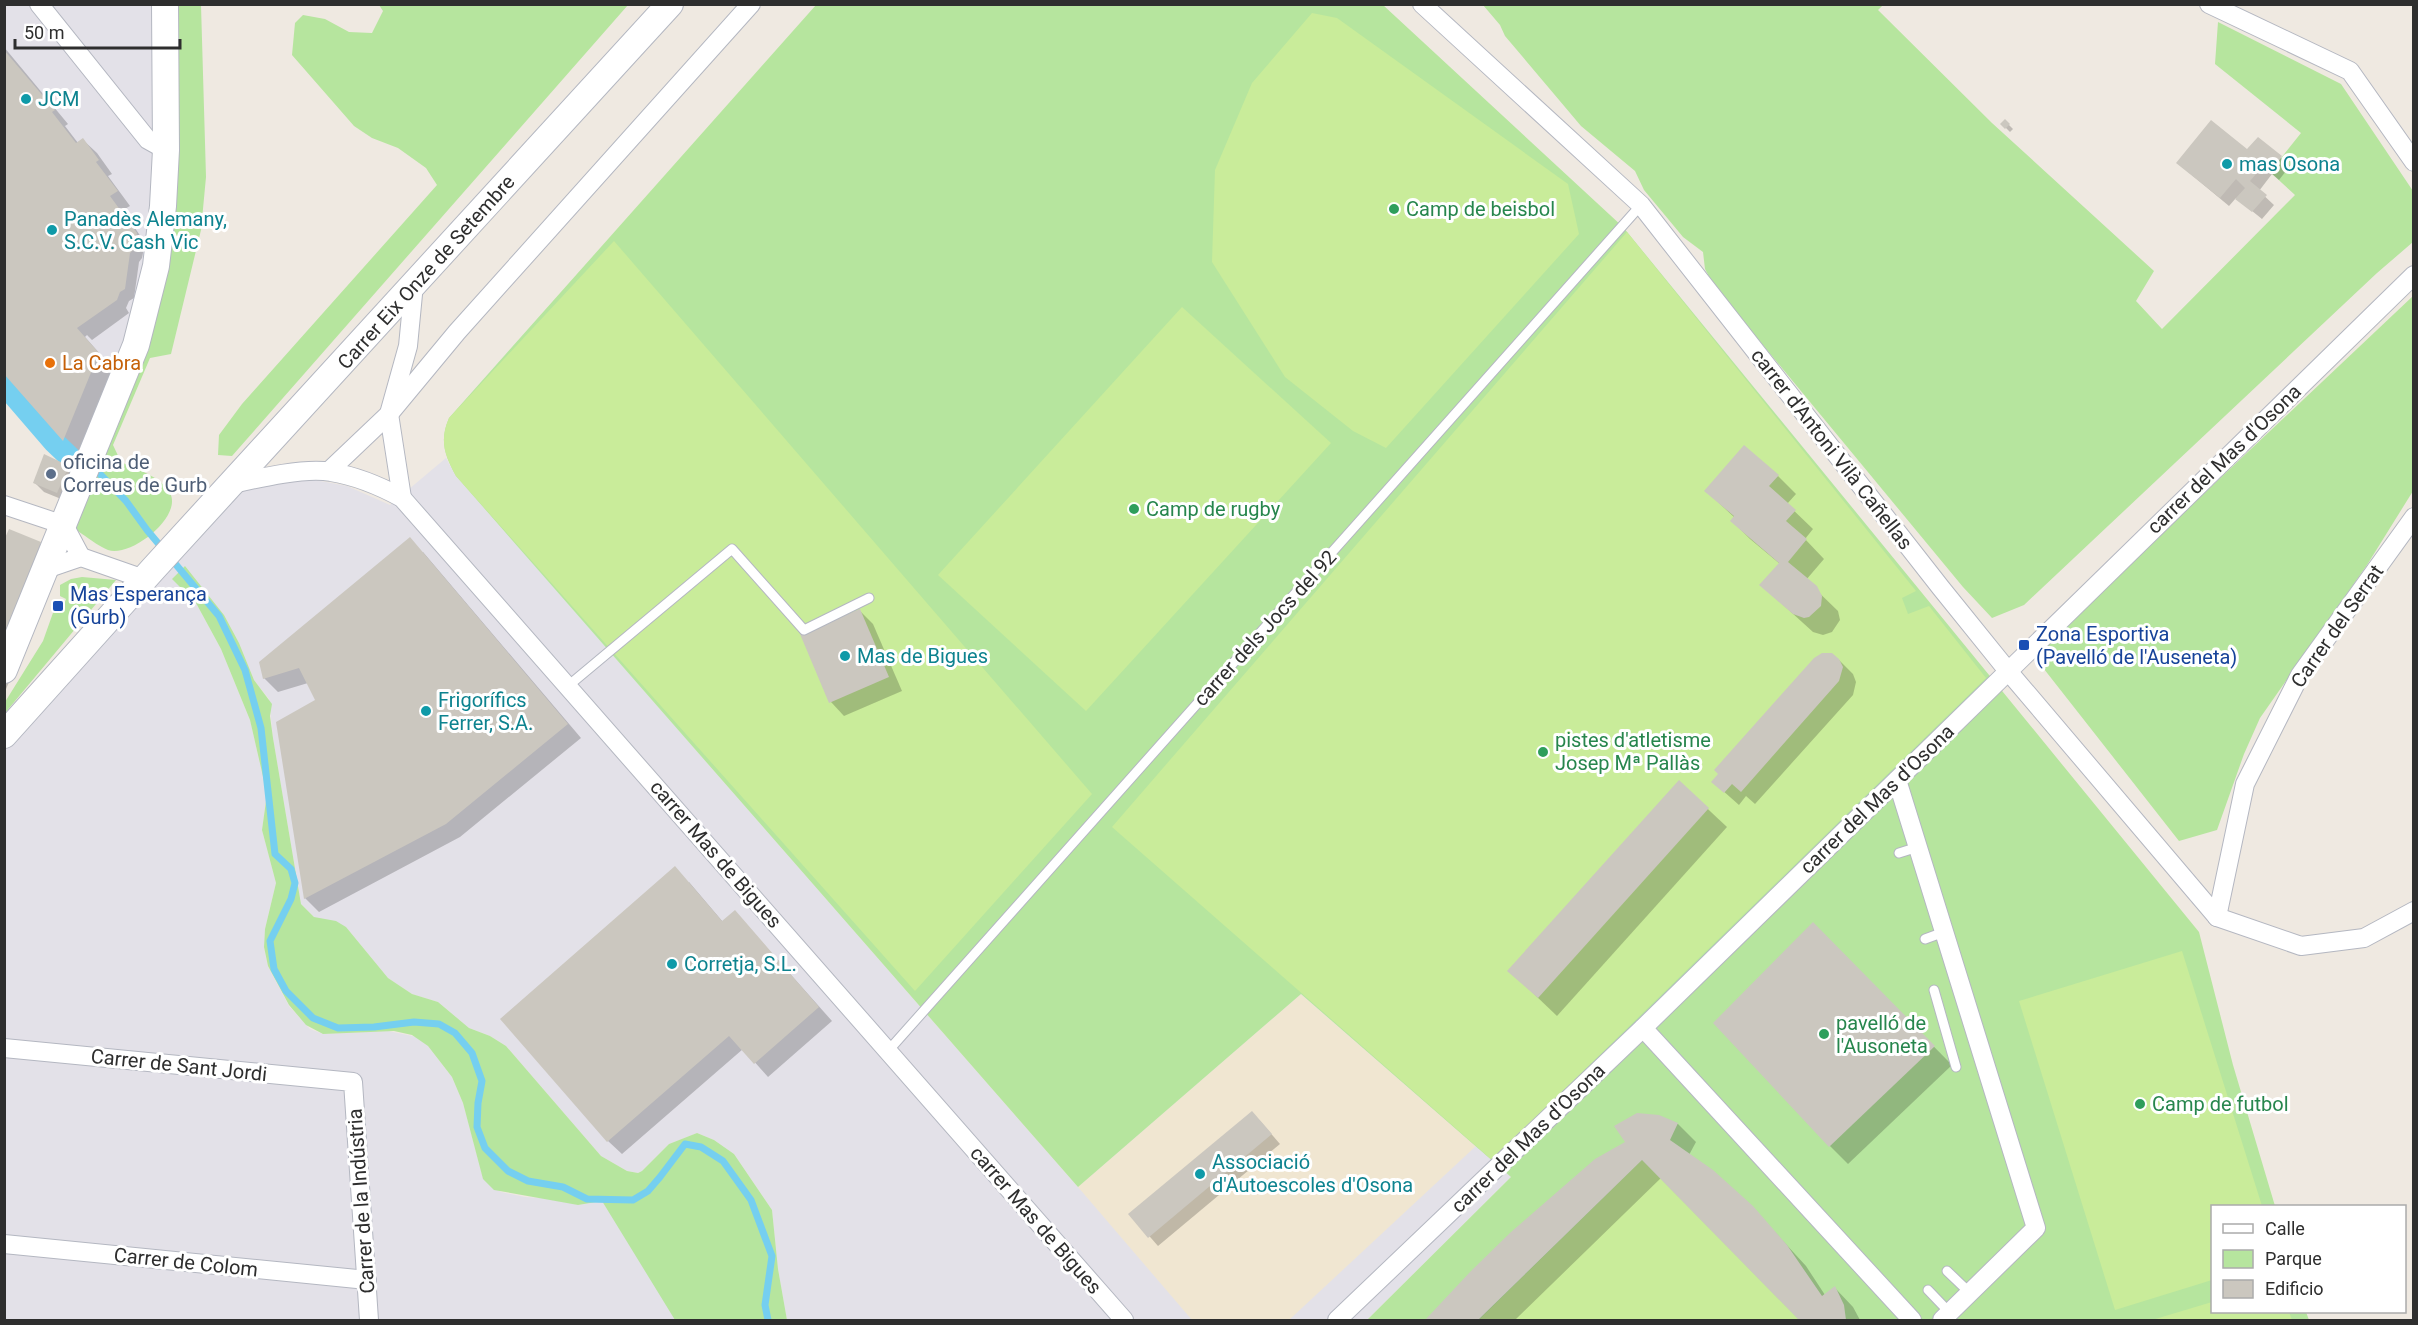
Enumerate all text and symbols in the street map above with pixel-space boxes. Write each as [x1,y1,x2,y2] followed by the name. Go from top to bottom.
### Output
[15,12,180,50] scale bar
[24,22,64,43] text: 50 m
[38,87,80,111] place label: JCM
[19,92,33,106] marker: JCM
[2239,152,2340,176] place label: mas Osona
[2220,157,2234,171] marker: mas Osona
[332,170,520,374] street label: Carrer Eix Onze de Setembre
[1406,197,1555,221] place label: Camp de beisbol
[1387,202,1401,216] marker: Camp de beisbol
[64,207,227,254] place label: Panadès Alemany, S.C.V. Cash Vic
[45,223,59,237] marker: Panadès Alemany, S.C.V. Cash Vic
[1746,344,1918,554] street label: carrer d'Antoni Vilà Cañellas
[62,351,141,375] place label: La Cabra
[43,356,57,370] marker: La Cabra
[2142,379,2306,539] street label: carrer del Mas d'Osona
[63,450,207,497] place label: oficina de Correus de Gurb
[44,467,58,481] marker: oficina de Correus de Gurb
[1146,497,1281,521] place label: Camp de rugby
[1127,502,1141,516] marker: Camp de rugby
[1189,545,1341,711] street label: carrer dels Jocs del 92
[2286,560,2388,692] street label: Carrer del Serrat
[70,582,207,629] place label: Mas Esperança (Gurb)
[51,599,65,613] marker: Mas Esperança (Gurb)
[2036,622,2237,669] place label: Zona Esportiva (Pavelló de l'Auseneta)
[2017,638,2031,652] marker: Zona Esportiva (Pavelló de l'Auseneta)
[857,644,988,668] place label: Mas de Bigues
[838,649,852,663] marker: Mas de Bigues
[438,688,533,735] place label: Frigorífics Ferrer, S.A.
[419,704,433,718] marker: Frigorífics Ferrer, S.A.
[1795,719,1959,879] street label: carrer del Mas d'Osona
[1555,728,1711,775] place label: pistes d'atletisme Josep Mª Pallàs
[1536,745,1550,759] marker: pistes d'atletisme Josep Mª Pallàs
[645,775,787,933] street label: carrer Mas de Bigues
[684,952,797,976] place label: Corretja, S.L.
[665,957,679,971] marker: Corretja, S.L.
[1836,1011,1928,1058] place label: pavelló de l'Ausoneta
[1817,1027,1831,1041] marker: pavelló de l'Ausoneta
[90,1044,268,1086] street label: Carrer de Sant Jordi
[1446,1058,1610,1218] street label: carrer del Mas d'Osona
[2152,1092,2289,1116] place label: Camp de futbol
[2133,1097,2147,1111] marker: Camp de futbol
[343,1108,379,1294] street label: Carrer de la Indústria
[965,1141,1107,1299] street label: carrer Mas de Bigues
[1212,1150,1413,1197] place label: Associació d'Autoescoles d'Osona
[1193,1167,1207,1181] marker: Associació d'Autoescoles d'Osona
[2211,1205,2406,1313] legend
[2265,1218,2305,1239] text: Calle
[113,1243,259,1281] street label: Carrer de Colom
[2265,1248,2322,1269] text: Parque
[2265,1278,2324,1299] text: Edificio

